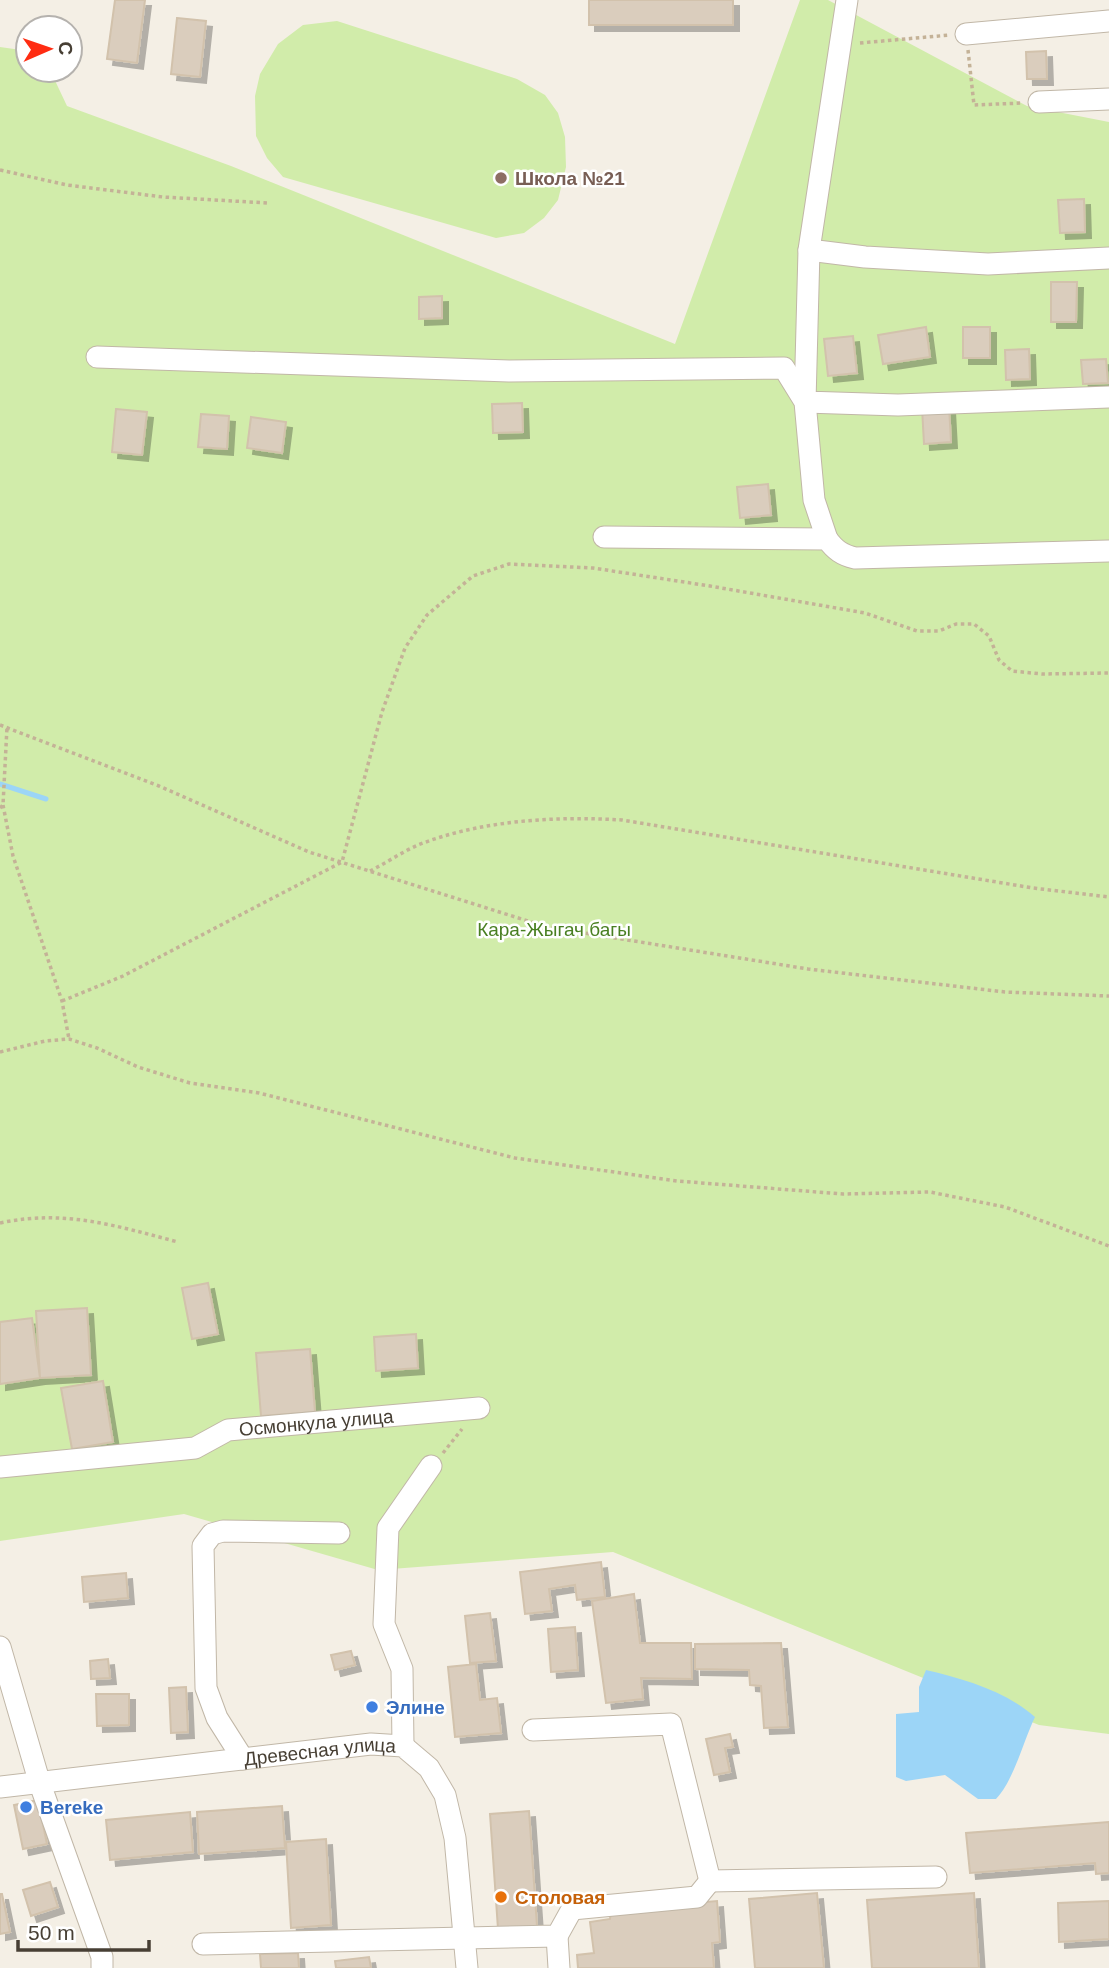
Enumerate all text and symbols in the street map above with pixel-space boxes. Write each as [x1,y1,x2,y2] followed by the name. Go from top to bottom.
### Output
[14,14,84,84] north arrow
[55,41,76,56] text: С
[515,168,625,189] place label: Школа №21
[493,170,509,186] marker: Школа №21
[477,919,631,940] park label: Кара-Жыгач багы
[238,1405,395,1440] street label: Осмонкула улица
[386,1697,445,1718] place label: Элине
[364,1699,380,1715] marker: Элине
[243,1733,397,1769] street label: Древесная улица
[40,1797,103,1818] place label: Bereke
[18,1799,34,1815] marker: Bereke
[515,1887,605,1908] place label: Столовая
[493,1889,509,1905] marker: Столовая
[18,1909,149,1953] scale bar
[28,1921,75,1944] text: 50 m

